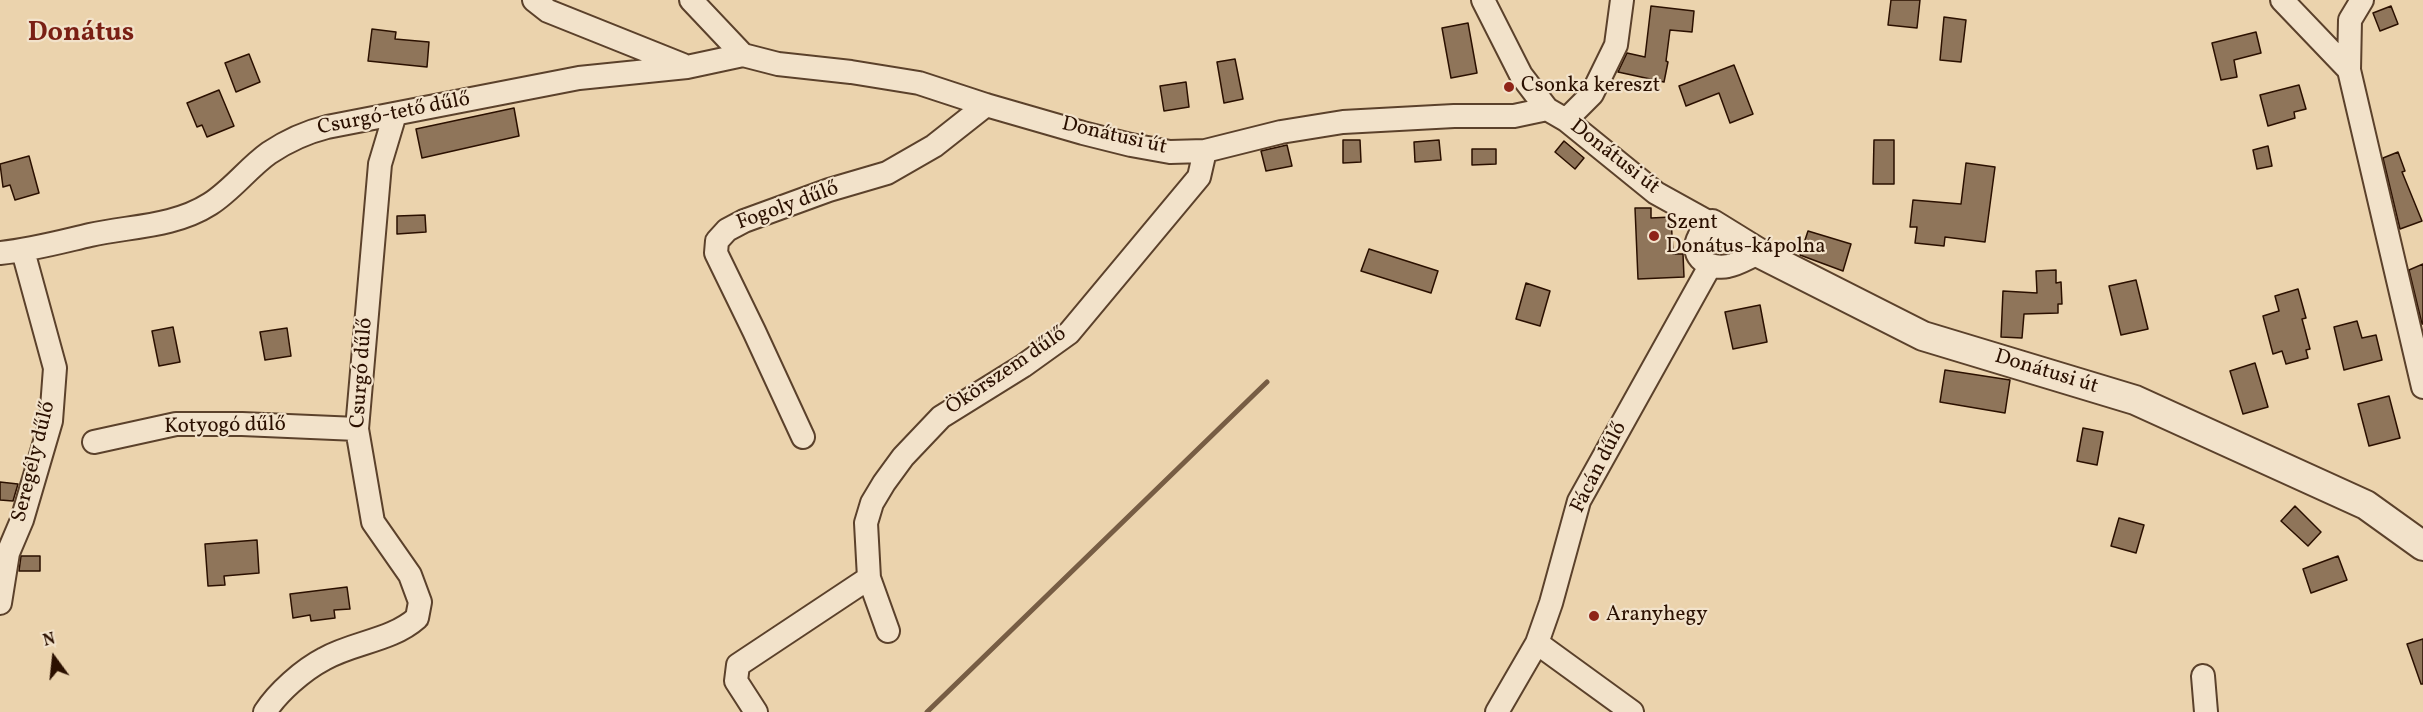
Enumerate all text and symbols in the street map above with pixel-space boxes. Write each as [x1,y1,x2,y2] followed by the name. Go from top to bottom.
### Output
[28,19,134,51] district label: Donátus
[1521,74,1660,100] place label: Csonka kereszt
[1502,80,1516,94] marker: Csonka kereszt
[316,88,472,142] street label: Csurgó-tető dűlő
[1059,113,1169,161] street label: Donátusi út
[1564,115,1664,201] street label: Donátusi út
[734,177,842,237] street label: Fogoly dűlő
[1666,211,1826,261] place label: Szent Donátus-kápolna
[1647,229,1661,243] marker: Szent Donátus-kápolna
[347,317,379,429] street label: Csurgó dűlő
[942,322,1072,422] street label: Ökörszem dűlő
[1991,345,2101,401] street label: Donátusi út
[8,399,62,525] street label: Seregély dűlő
[164,413,286,441] street label: Kotyogó dűlő
[1566,418,1634,518] street label: Fácán dűlő
[1606,603,1708,629] place label: Aranyhegy
[1587,609,1601,623] marker: Aranyhegy
[24,628,84,688] north arrow
[41,628,58,653] text: N

